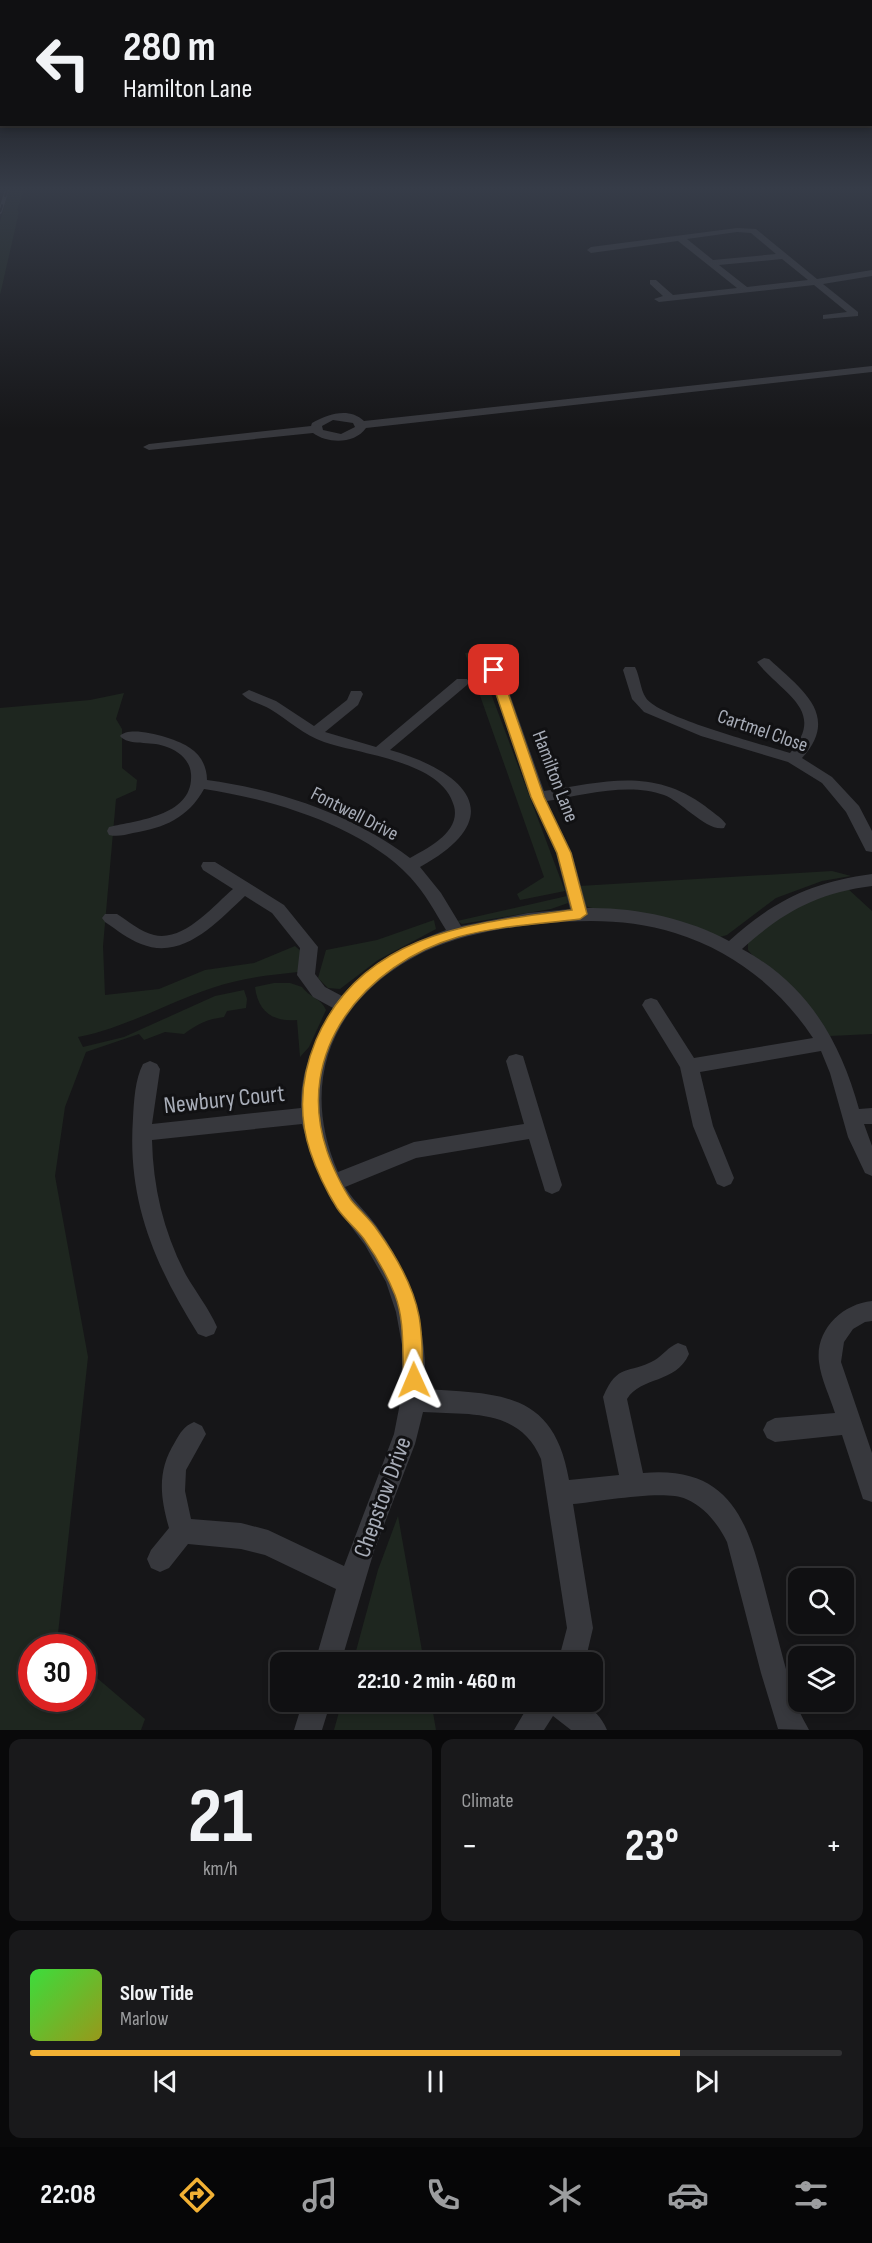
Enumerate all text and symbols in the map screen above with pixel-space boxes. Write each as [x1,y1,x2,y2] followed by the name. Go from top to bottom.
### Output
[123,22,216,73] text: 280 m
[24,24,102,102] icon: left
[123,73,252,105] text: Hamilton Lane
[468,644,519,695] pin
[477,653,510,686] icon: arrive
[714,704,811,758] street label: Cartmel Close
[527,727,583,825] street label: Hamilton Lane
[307,782,402,846] street label: Fontwell Drive
[162,1079,286,1120] street label: Newbury Court
[382,1348,446,1412] position arrow
[347,1433,418,1561] street label: Chepstow Drive
[788,1568,854,1712] map controls
[788,1568,854,1634] button: search
[18,1634,96,1712] speed limit sign: 30
[788,1646,854,1712] button: layers
[357,1668,516,1695] text: 22:10 · 2 min · 460 m
[188,1771,253,1864] text: 21
[462,1789,514,1813] text: Climate
[625,1819,679,1874] text: 23°
[462,1826,478,1866] text: −
[826,1826,842,1866] text: +
[203,1857,238,1881] text: km/h
[120,1980,194,2007] text: Slow Tide
[120,2007,168,2031] text: Marlow
[149,2065,182,2098] icon: previous
[419,2065,452,2098] icon: pause
[690,2065,723,2098] icon: next
[176,2174,218,2216] icon: directions
[299,2174,341,2216] icon: music
[422,2174,464,2216] icon: phone
[544,2174,586,2216] icon: climate
[667,2174,709,2216] icon: car
[790,2174,832,2216] icon: filters
[40,2179,96,2211] text: 22:08

